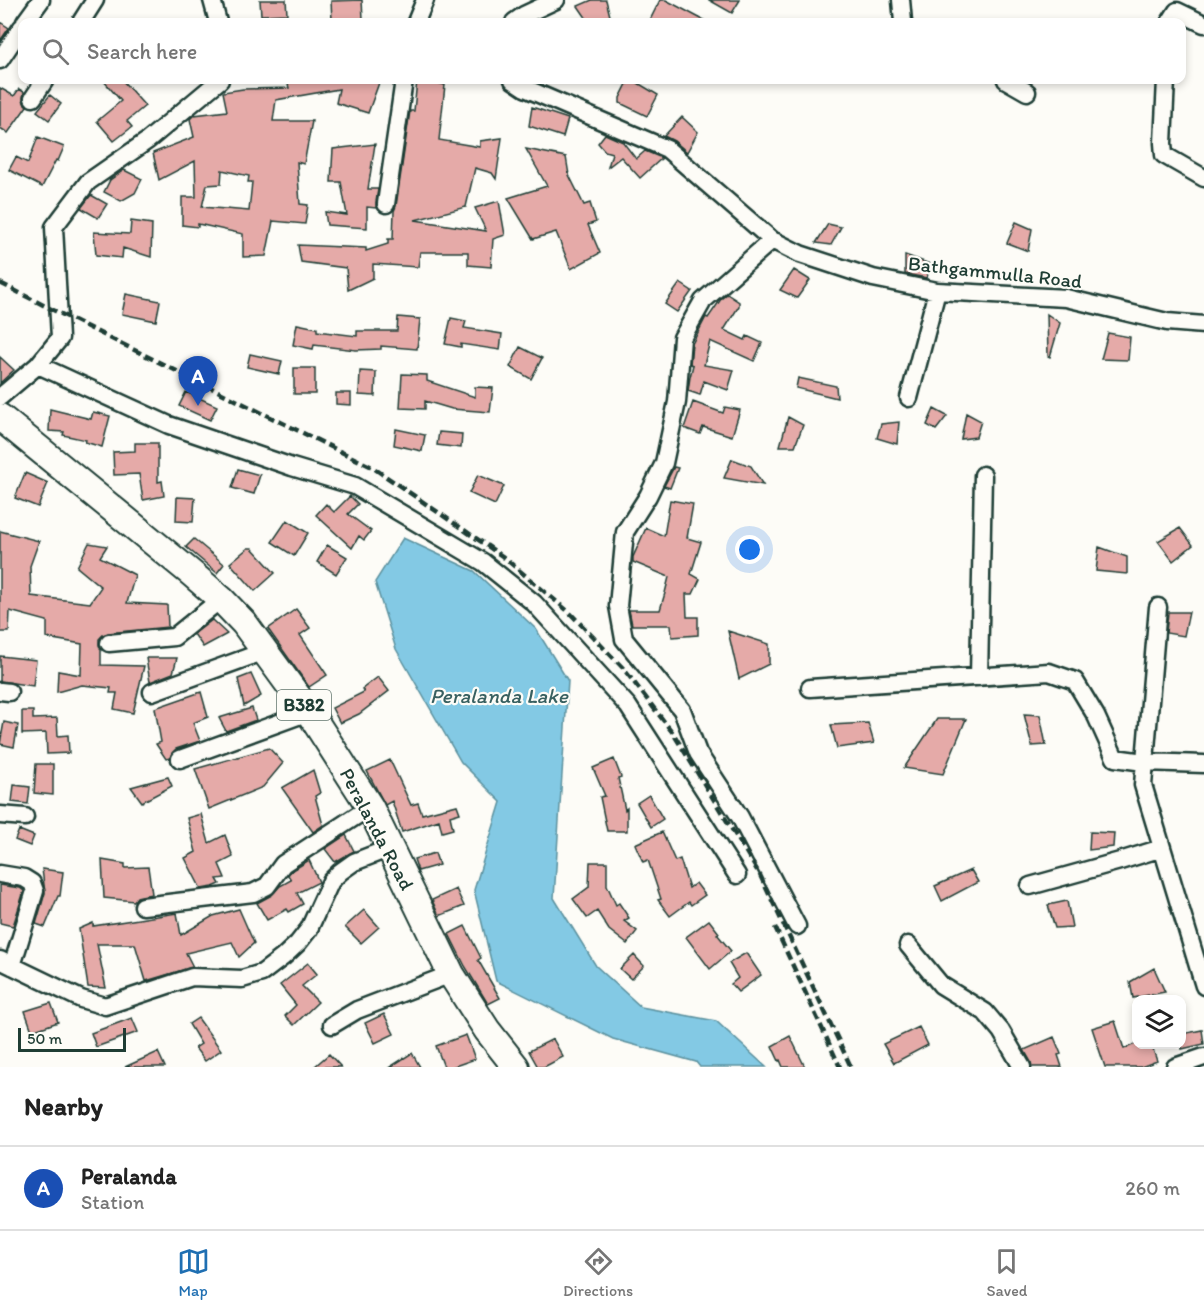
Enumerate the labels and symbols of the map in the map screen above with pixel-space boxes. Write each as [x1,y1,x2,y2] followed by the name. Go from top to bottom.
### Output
[907,251,1083,293] street label: Bathgammulla Road
[178,356,218,406] pin: A
[735,535,764,564] your location
[430,683,569,708] water label: Peralanda Lake
[277,690,331,720] road number: B382
[335,764,419,894] street label: Peralanda Road
[18,1025,126,1052] scale bar

